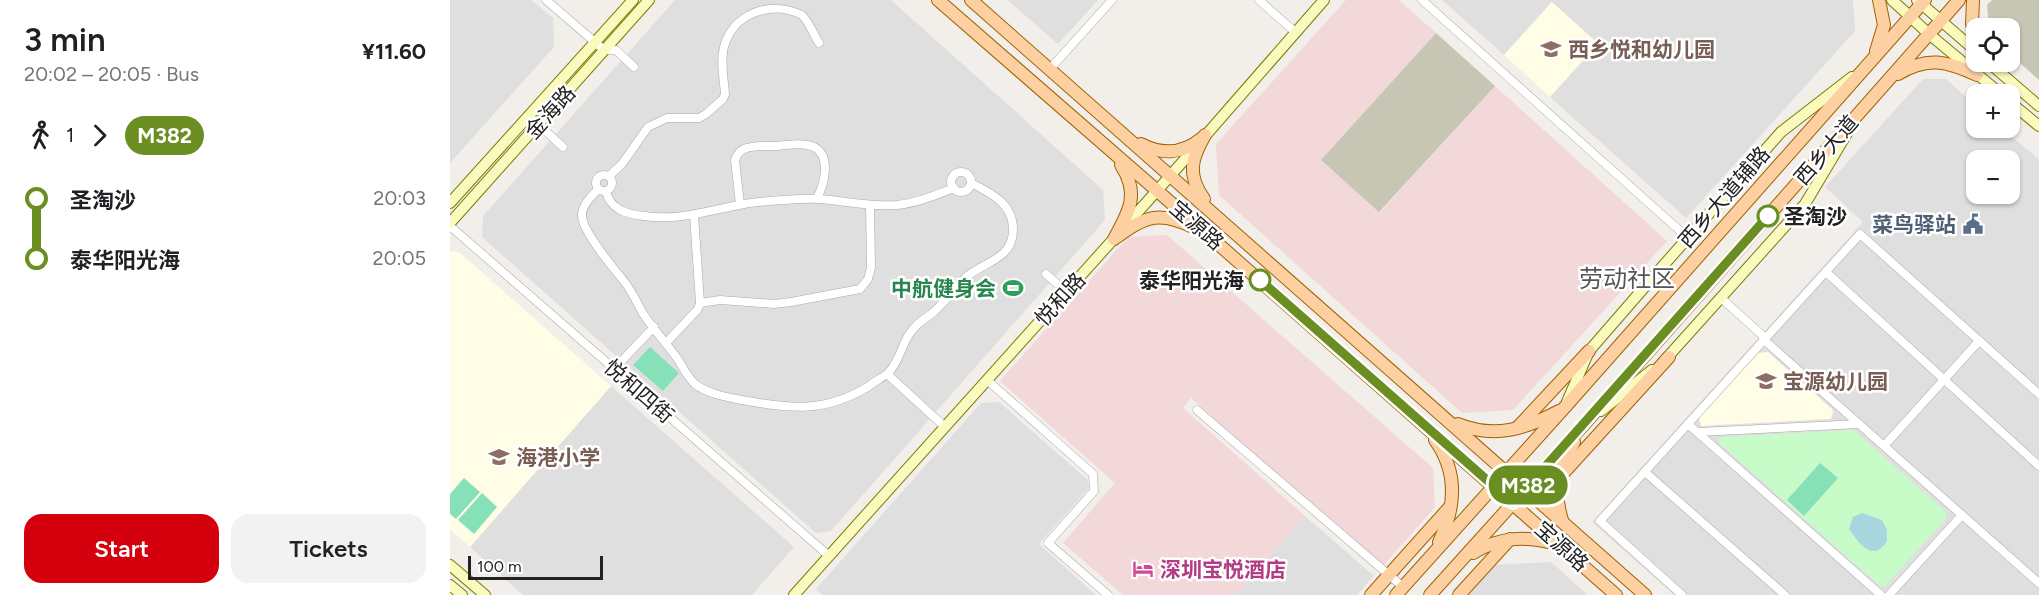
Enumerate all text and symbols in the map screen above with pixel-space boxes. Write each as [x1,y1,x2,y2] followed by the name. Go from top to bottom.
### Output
[1966,18,2020,204] map controls
[1966,18,2020,72] button: locate
[24,20,106,59] text: 3 min
[1539,37,1563,61] school or university icon: 西乡悦和幼儿园
[1568,37,1715,62] place label: 西乡悦和幼儿园
[362,38,426,65] text: ¥11.60
[24,62,199,86] text: 20:02 – 20:05 · Bus
[520,80,580,144] street label: 金海路
[1966,84,2020,138] button: +
[1789,110,1863,190] street label: 西乡大道
[24,119,57,152] icon: walk
[83,119,116,152] icon: forward
[66,123,74,147] text: 1
[137,123,192,148] text: M382
[1673,141,1775,253] street label: 西乡大道辅路
[1966,150,2020,204] button: −
[373,186,426,210] text: 20:03
[70,187,136,214] text: 圣淘沙
[1165,195,1229,255] street label: 宝源路
[1784,204,1847,229] place label: 圣淘沙
[1757,205,1779,227] marker: 圣淘沙
[1872,212,1956,237] place label: 菜鸟驿站
[1961,212,1985,236] public building icon: 菜鸟驿站
[373,246,426,270] text: 20:05
[70,247,180,274] text: 泰华阳光海
[1579,264,1675,293] district label: 劳动社区
[1030,267,1090,331] street label: 悦和路
[1139,268,1244,293] place label: 泰华阳光海
[1249,269,1271,291] marker: 泰华阳光海
[891,276,996,301] place label: 中航健身会
[1001,276,1025,300] sports icon: 中航健身会
[599,354,679,428] street label: 悦和四街
[1754,369,1778,393] school or university icon: 宝源幼儿园
[1783,369,1888,394] place label: 宝源幼儿园
[487,445,511,469] school or university icon: 海港小学
[516,445,600,470] place label: 海港小学
[1486,466,1570,504] line badge: M382
[1501,473,1555,498] text: M382
[24,514,219,583] button: Start
[231,514,426,583] button: Tickets
[1530,516,1594,576] street label: 宝源路
[468,553,603,580] scale bar
[477,557,522,576] text: 100 m
[1131,557,1155,581] hotel icon: 深圳宝悦酒店
[1160,557,1286,582] place label: 深圳宝悦酒店

